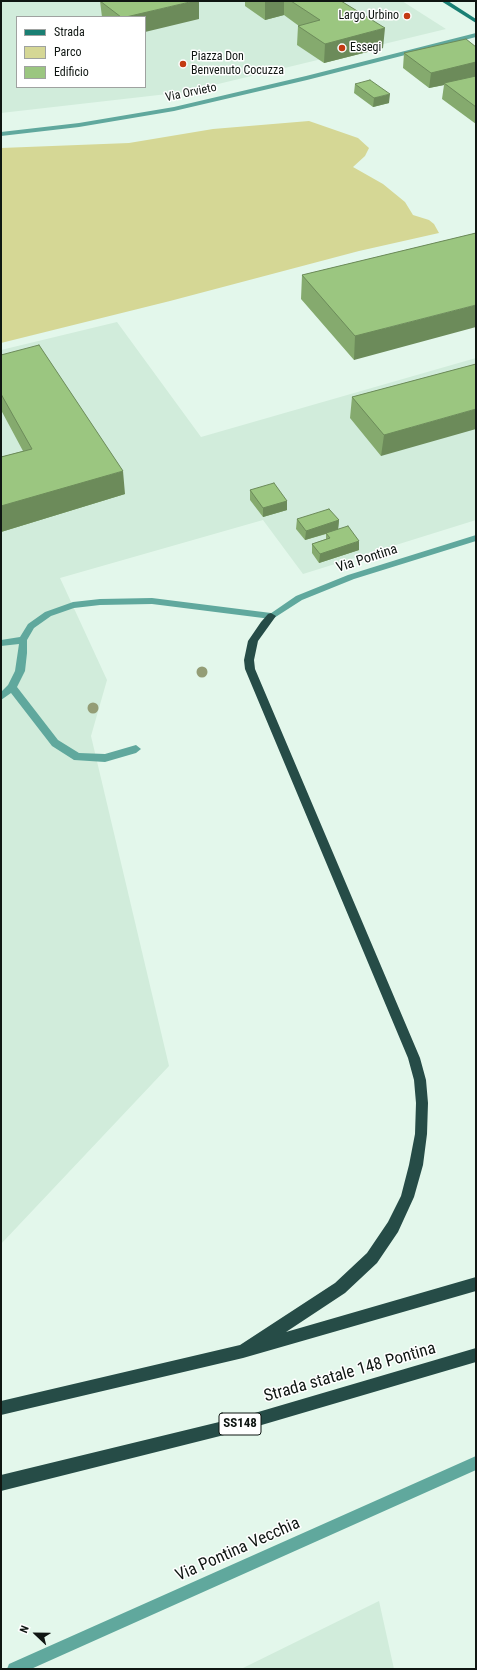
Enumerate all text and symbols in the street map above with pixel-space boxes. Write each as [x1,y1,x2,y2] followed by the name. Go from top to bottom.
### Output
[338,9,399,23] place label: Largo Urbino
[402,11,412,21] marker: Largo Urbino
[16,16,146,88] legend
[54,25,85,39] text: Strada
[350,41,381,55] place label: Essegi
[337,43,347,53] marker: Essegi
[54,45,81,59] text: Parco
[191,50,284,78] place label: Piazza Don Benvenuto Cocuzza
[178,59,188,69] marker: Piazza Don Benvenuto Cocuzza
[54,65,89,79] text: Edificio
[164,81,218,105] street label: Via Orvieto
[334,541,400,577] street label: Via Pontina
[262,1339,438,1407] street label: Strada statale 148 Pontina
[219,1413,261,1435] road number: SS148
[173,1513,303,1587] street label: Via Pontina Vecchia
[16,1614,56,1654] north arrow
[17,1624,32,1635] text: N

